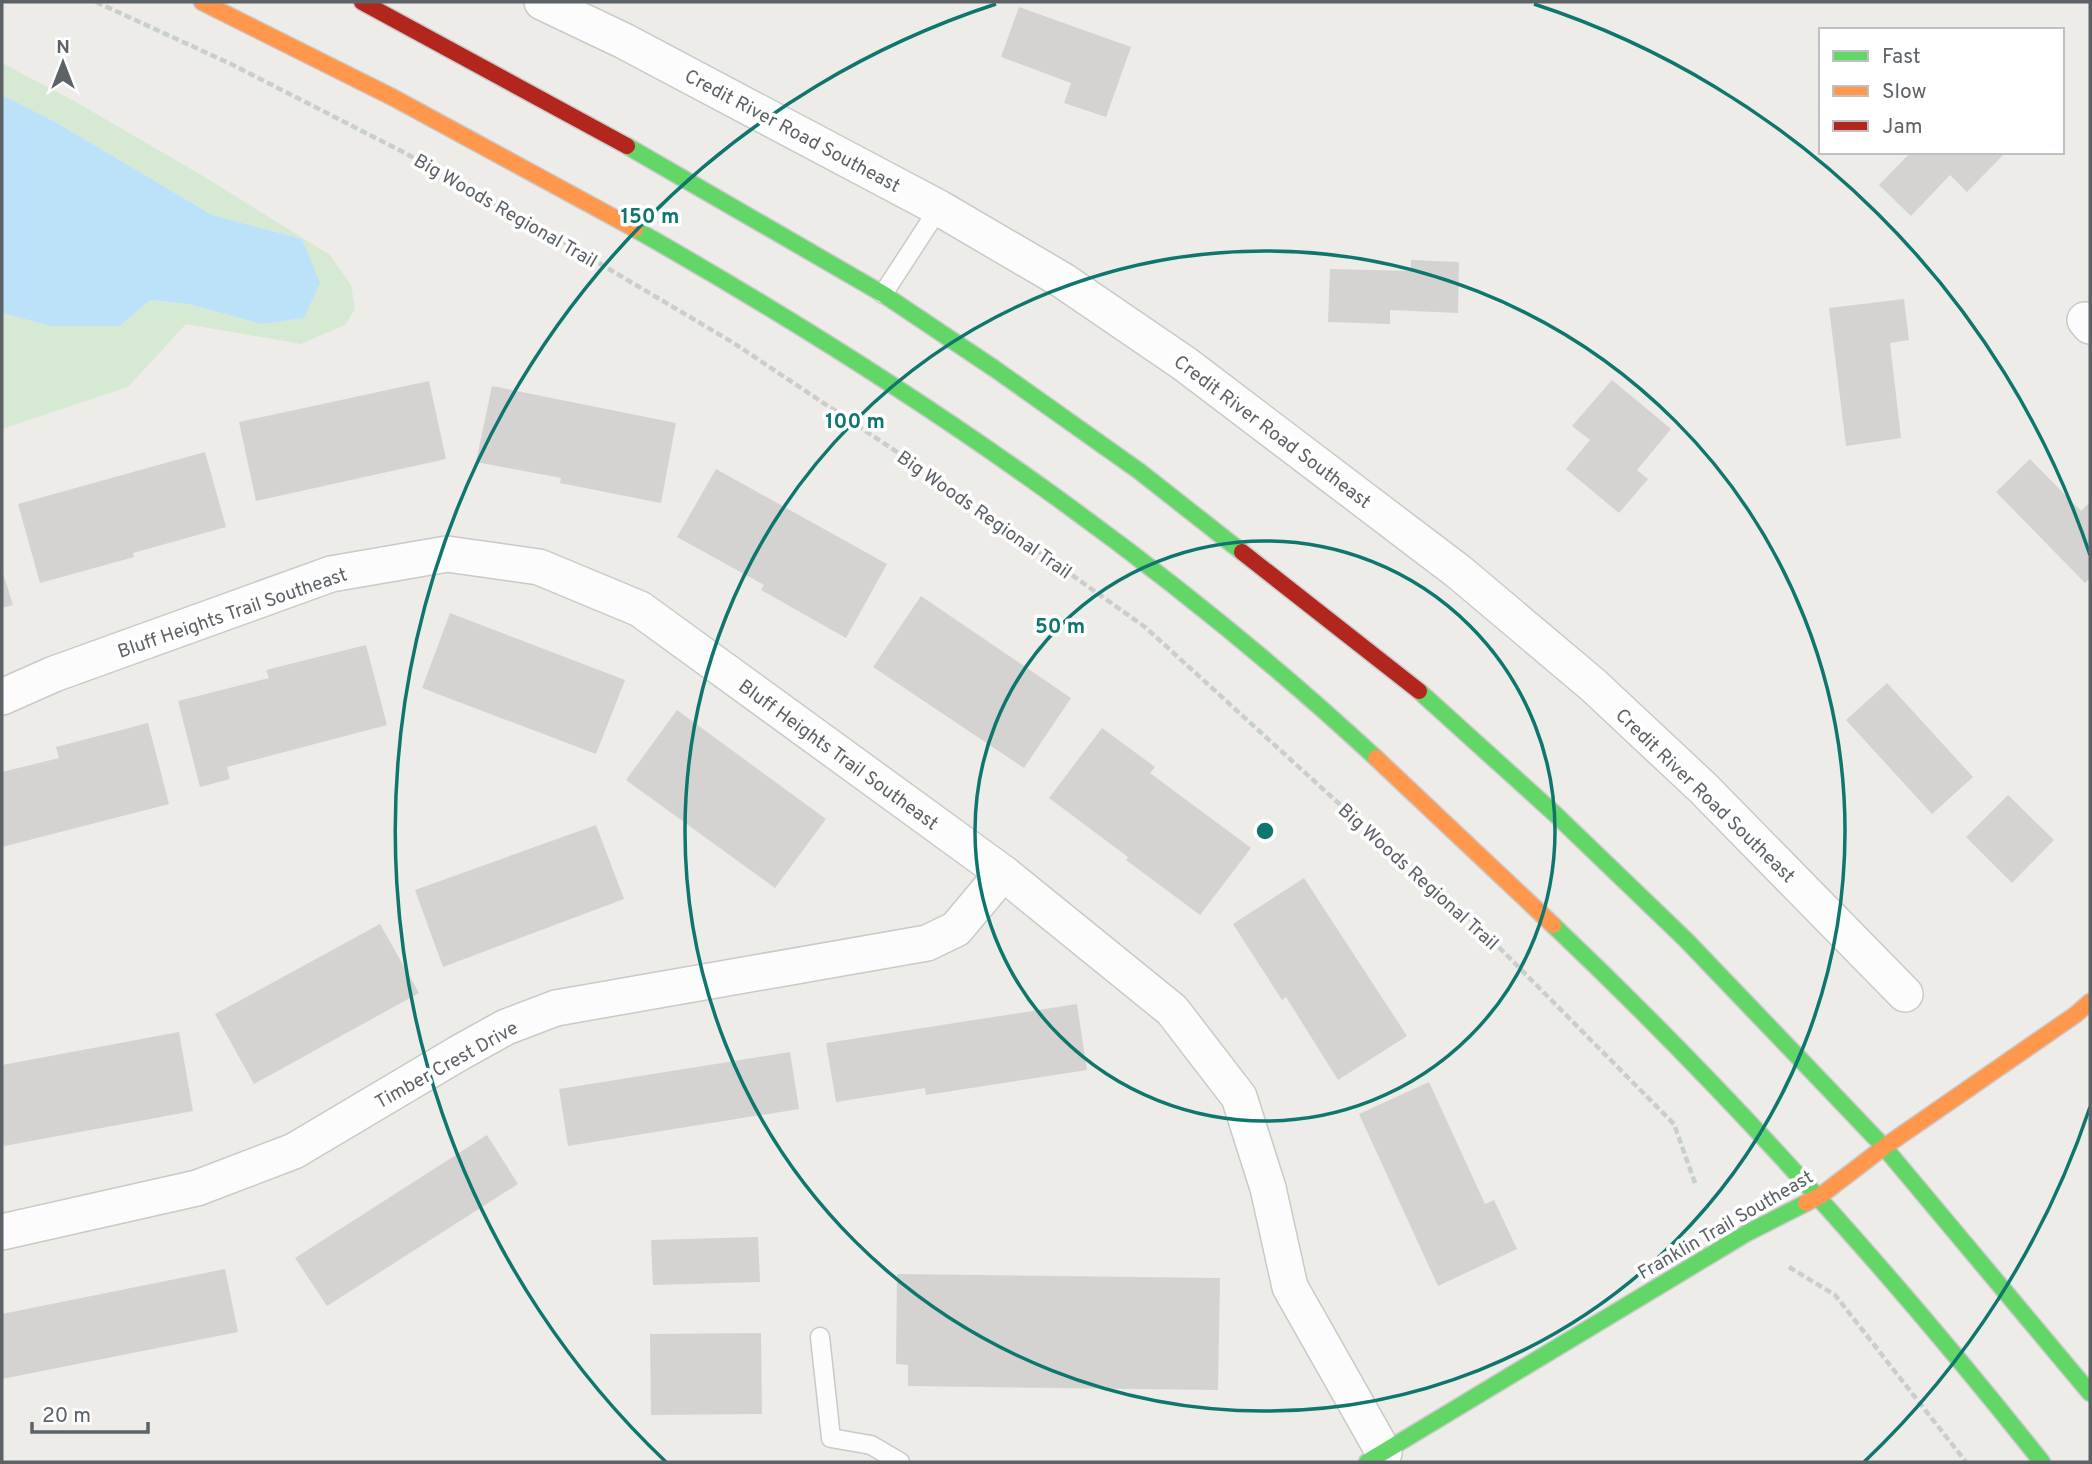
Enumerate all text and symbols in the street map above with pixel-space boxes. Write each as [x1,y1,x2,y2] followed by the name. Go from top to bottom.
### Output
[28,28,98,98] north arrow
[1819,28,2064,154] legend
[56,36,70,60] text: N
[1882,44,1921,71] text: Fast
[680,65,904,199] street label: Credit River Road Southeast
[1882,79,1927,106] text: Slow
[1882,114,1923,141] text: Jam
[409,149,601,274] street label: Big Woods Regional Trail
[621,204,679,231] text: 150 m
[1168,351,1375,515] street label: Credit River Road Southeast
[825,409,885,436] text: 100 m
[892,446,1076,585] street label: Big Woods Regional Trail
[115,563,351,665] street label: Bluff Heights Trail Southeast
[1035,614,1085,641] text: 50 m
[733,675,943,836] street label: Bluff Heights Trail Southeast
[1610,704,1800,889] street label: Credit River Road Southeast
[1332,799,1503,956] street label: Big Woods Regional Trail
[1253,819,1277,843] centre of rings
[371,1016,523,1115] street label: Timber Crest Drive
[1634,1166,1818,1286] street label: Franklin Trail Southeast
[32,1390,147,1434] scale bar
[42,1403,91,1430] text: 20 m

